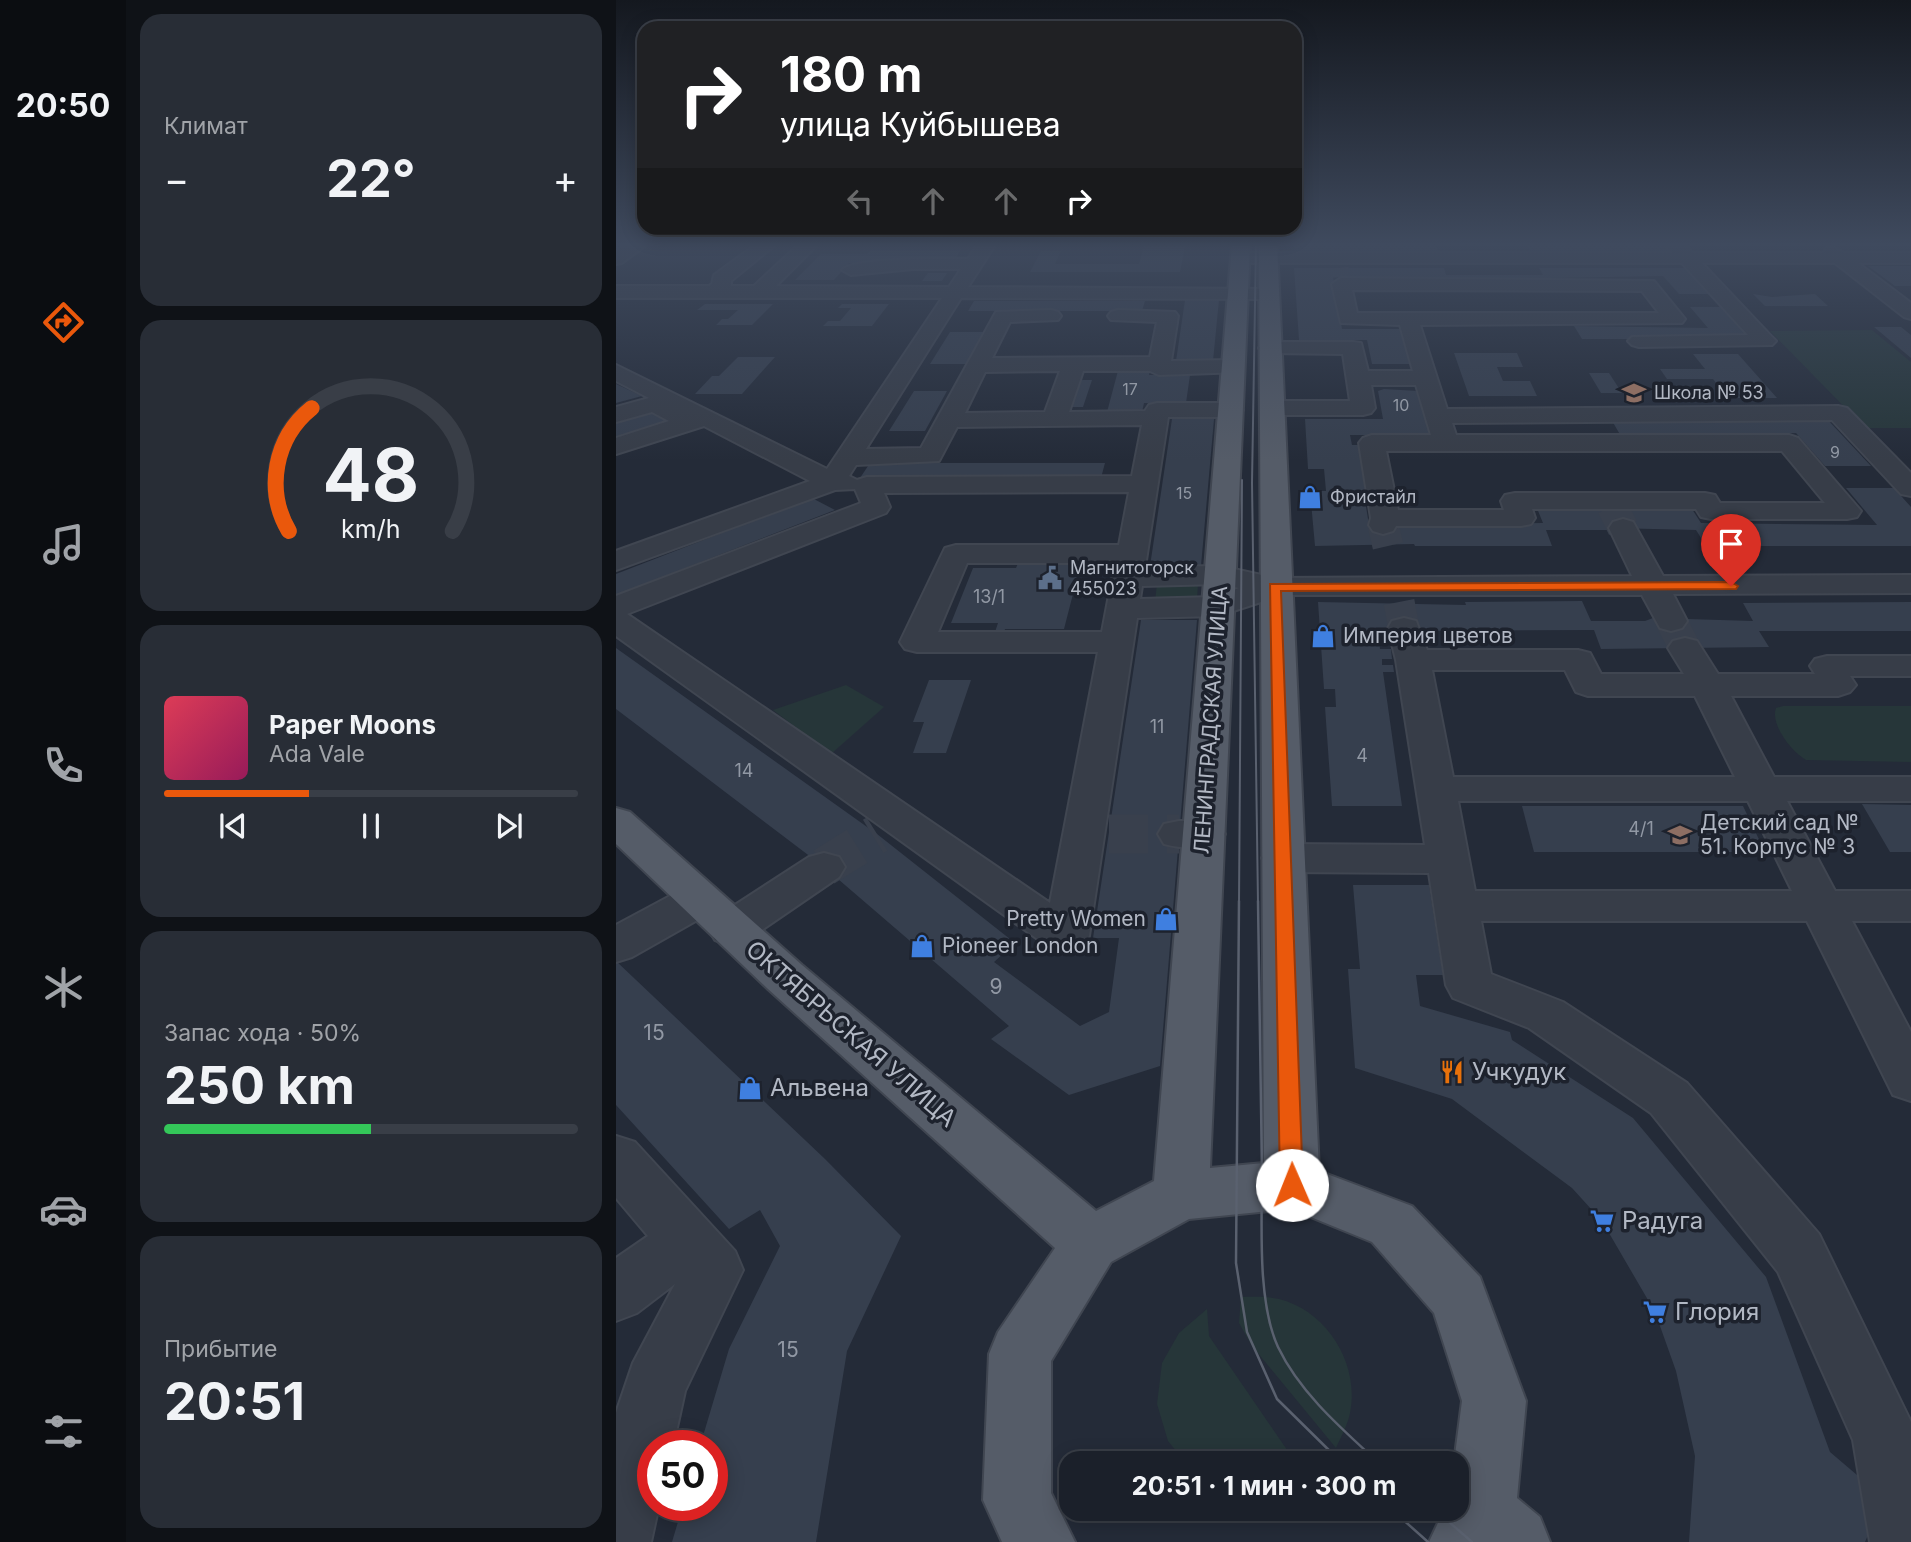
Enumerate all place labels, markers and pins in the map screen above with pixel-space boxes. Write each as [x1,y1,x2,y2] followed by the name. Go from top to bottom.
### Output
[1620,379,1648,407] school or university icon: Школа № 53
[1654,382,1764,403] place label: Школа № 53
[1296,483,1324,511] shop icon: Фристайл
[1330,486,1416,507] place label: Фристайл
[1701,514,1761,586] pin
[1070,557,1194,599] place label: Магнитогорск 455023
[1036,564,1064,592] public building icon: Магнитогорск 455023
[1309,622,1337,650] shop icon: Империя цветов
[1343,623,1513,648] place label: Империя цветов
[1700,810,1859,859] place label: Детский сад № 51. Корпус № 3
[1666,821,1694,849] school or university icon: Детский сад № 51. Корпус № 3
[1152,905,1180,933] shop icon: Pretty Women
[1006,906,1146,931] place label: Pretty Women
[908,932,936,960] shop icon: Pioneer London
[942,933,1099,958] place label: Pioneer London
[1472,1057,1566,1086] place label: Учкудук
[1438,1058,1466,1086] restaurant icon: Учкудук
[770,1073,869,1102] place label: Альвена
[736,1074,764,1102] shop icon: Альвена
[1622,1206,1703,1235] place label: Радуга
[1588,1207,1616,1235] supermarket icon: Радуга
[1675,1297,1759,1326] place label: Глория
[1641,1298,1669,1326] supermarket icon: Глория

